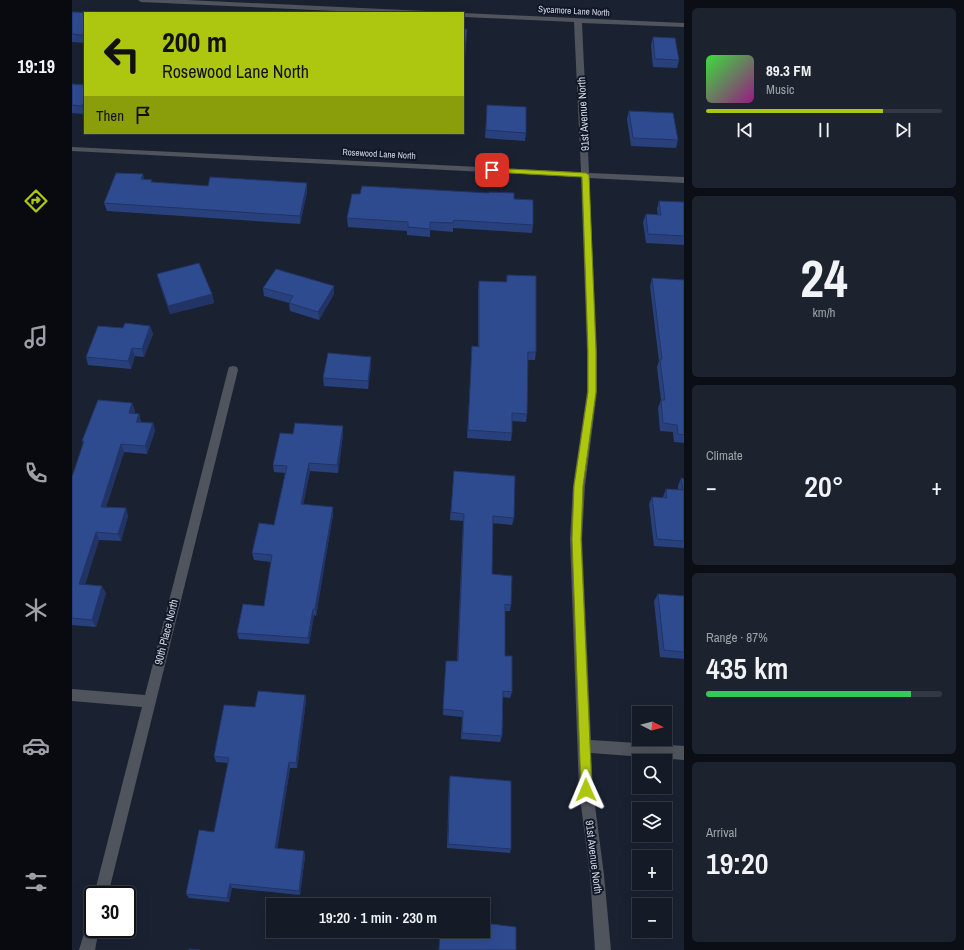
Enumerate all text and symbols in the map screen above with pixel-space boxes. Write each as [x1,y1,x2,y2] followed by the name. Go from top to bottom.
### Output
[538,3,610,19] street label: Sycamore Lane North
[162,23,227,61] text: 200 m
[96,28,148,80] icon: left
[17,54,55,79] text: 19:19
[162,59,309,84] text: Rosewood Lane North
[766,60,811,81] text: 89.3 FM
[574,77,592,151] street label: 91st Avenue North
[766,81,794,98] text: Music
[132,104,154,126] icon: arrive
[96,105,124,126] text: Then
[734,119,756,141] icon: previous
[813,119,835,141] icon: pause
[892,119,914,141] icon: next
[342,146,416,162] street label: Rosewood Lane North
[475,153,509,187] pin
[481,159,503,181] icon: arrive
[22,187,50,215] icon: directions
[800,243,848,313] text: 24
[812,304,836,321] text: km/h
[22,323,50,351] icon: music
[706,447,743,464] text: Climate
[22,459,50,487] icon: phone
[804,466,844,506] text: 20°
[706,472,717,502] text: −
[931,472,942,502] text: +
[22,596,50,624] icon: climate
[151,598,181,666] street label: 90th Place North
[706,629,768,646] text: Range · 87%
[706,648,788,688] text: 435 km
[632,706,672,746] north arrow
[632,706,672,938] map controls
[22,732,50,760] icon: car
[632,754,672,794] button: search
[565,769,607,811] position arrow
[632,802,672,842] button: layers
[583,819,605,895] street label: 91st Avenue North
[706,824,737,841] text: Arrival
[706,843,768,883] text: 19:20
[632,850,672,890] button: +
[22,868,50,896] icon: filters
[84,886,136,938] speed limit sign: 30
[632,898,672,938] button: −
[319,907,437,928] text: 19:20 · 1 min · 230 m

